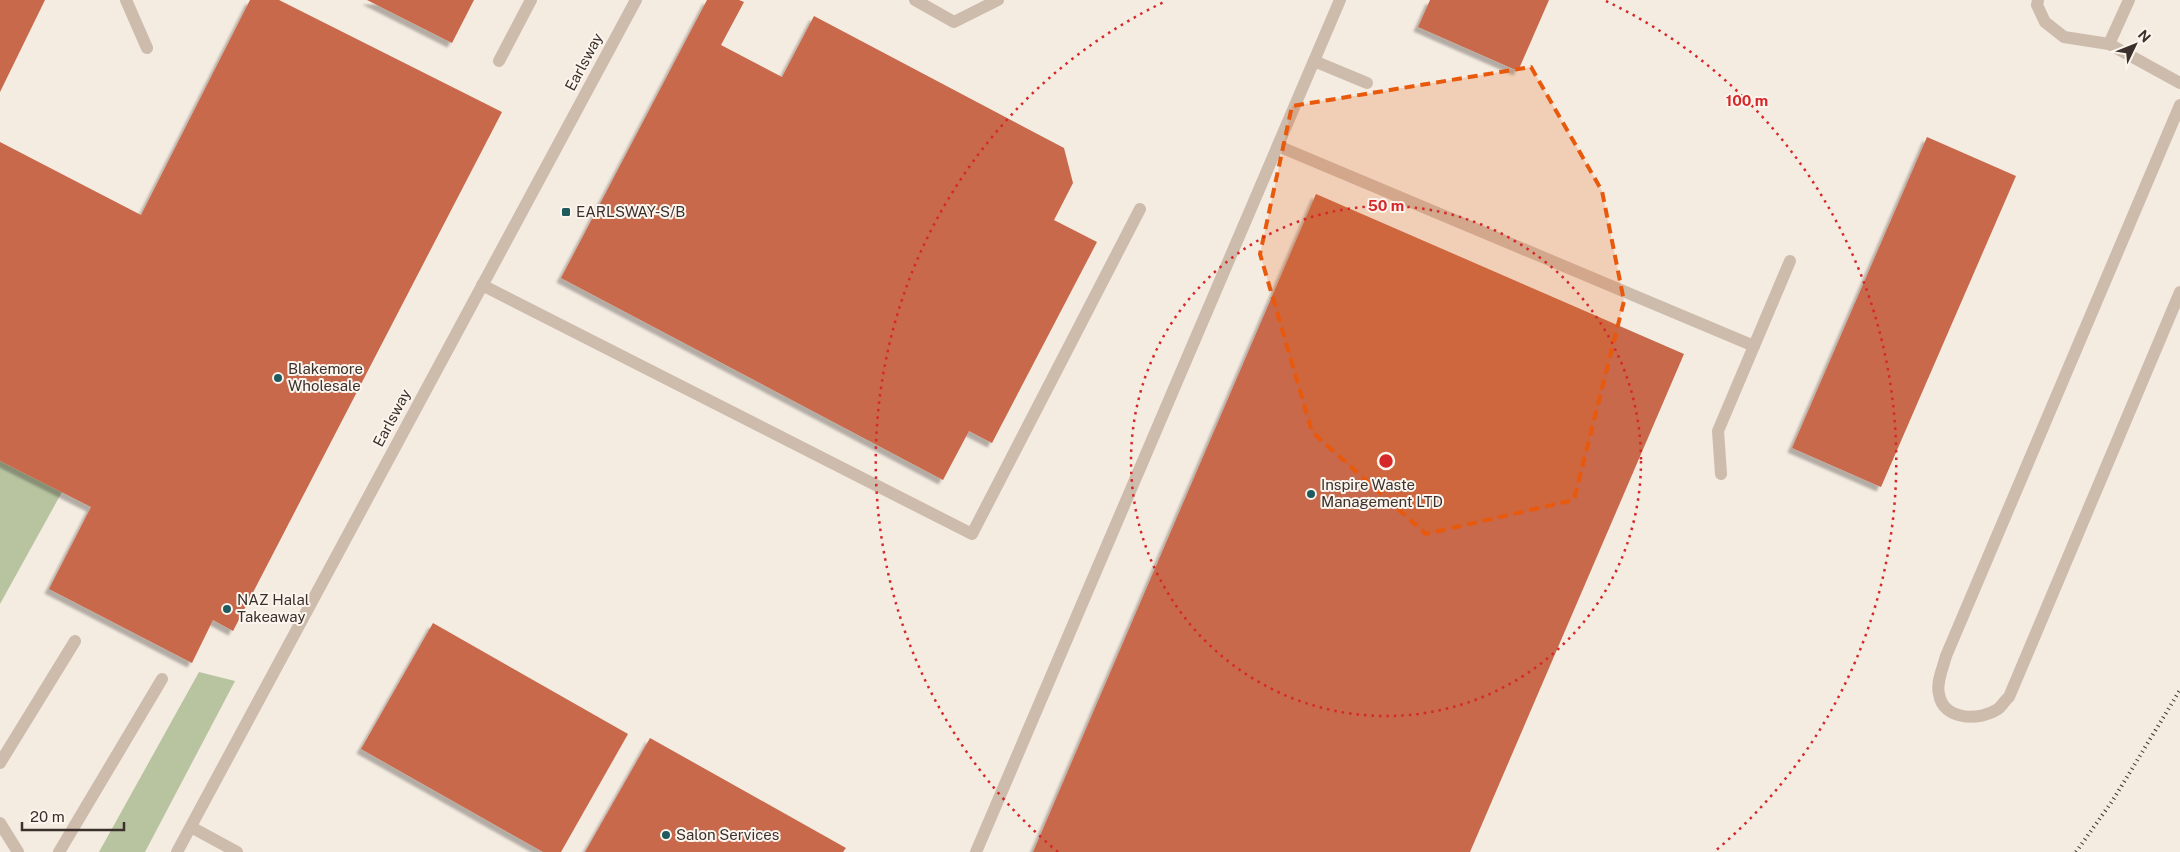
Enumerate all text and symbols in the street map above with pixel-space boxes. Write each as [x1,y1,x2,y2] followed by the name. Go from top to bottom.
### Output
[2110,20,2160,70] north arrow
[2135,27,2154,46] text: N
[561,30,606,94] street label: Earlsway
[1726,92,1768,109] text: 100 m
[1368,197,1404,214] text: 50 m
[576,203,685,220] place label: EARLSWAY-S/B
[560,206,572,218] marker: EARLSWAY-S/B
[288,360,363,394] place label: Blakemore Wholesale
[272,372,284,384] marker: Blakemore Wholesale
[369,386,414,450] street label: Earlsway
[1377,452,1395,470] centre of rings
[1321,476,1443,510] place label: Inspire Waste Management LTD
[1305,488,1317,500] marker: Inspire Waste Management LTD
[237,591,309,625] place label: NAZ Halal Takeaway
[221,603,233,615] marker: NAZ Halal Takeaway
[22,800,125,832] scale bar
[30,808,65,825] text: 20 m
[676,826,779,843] place label: Salon Services
[660,829,672,841] marker: Salon Services

